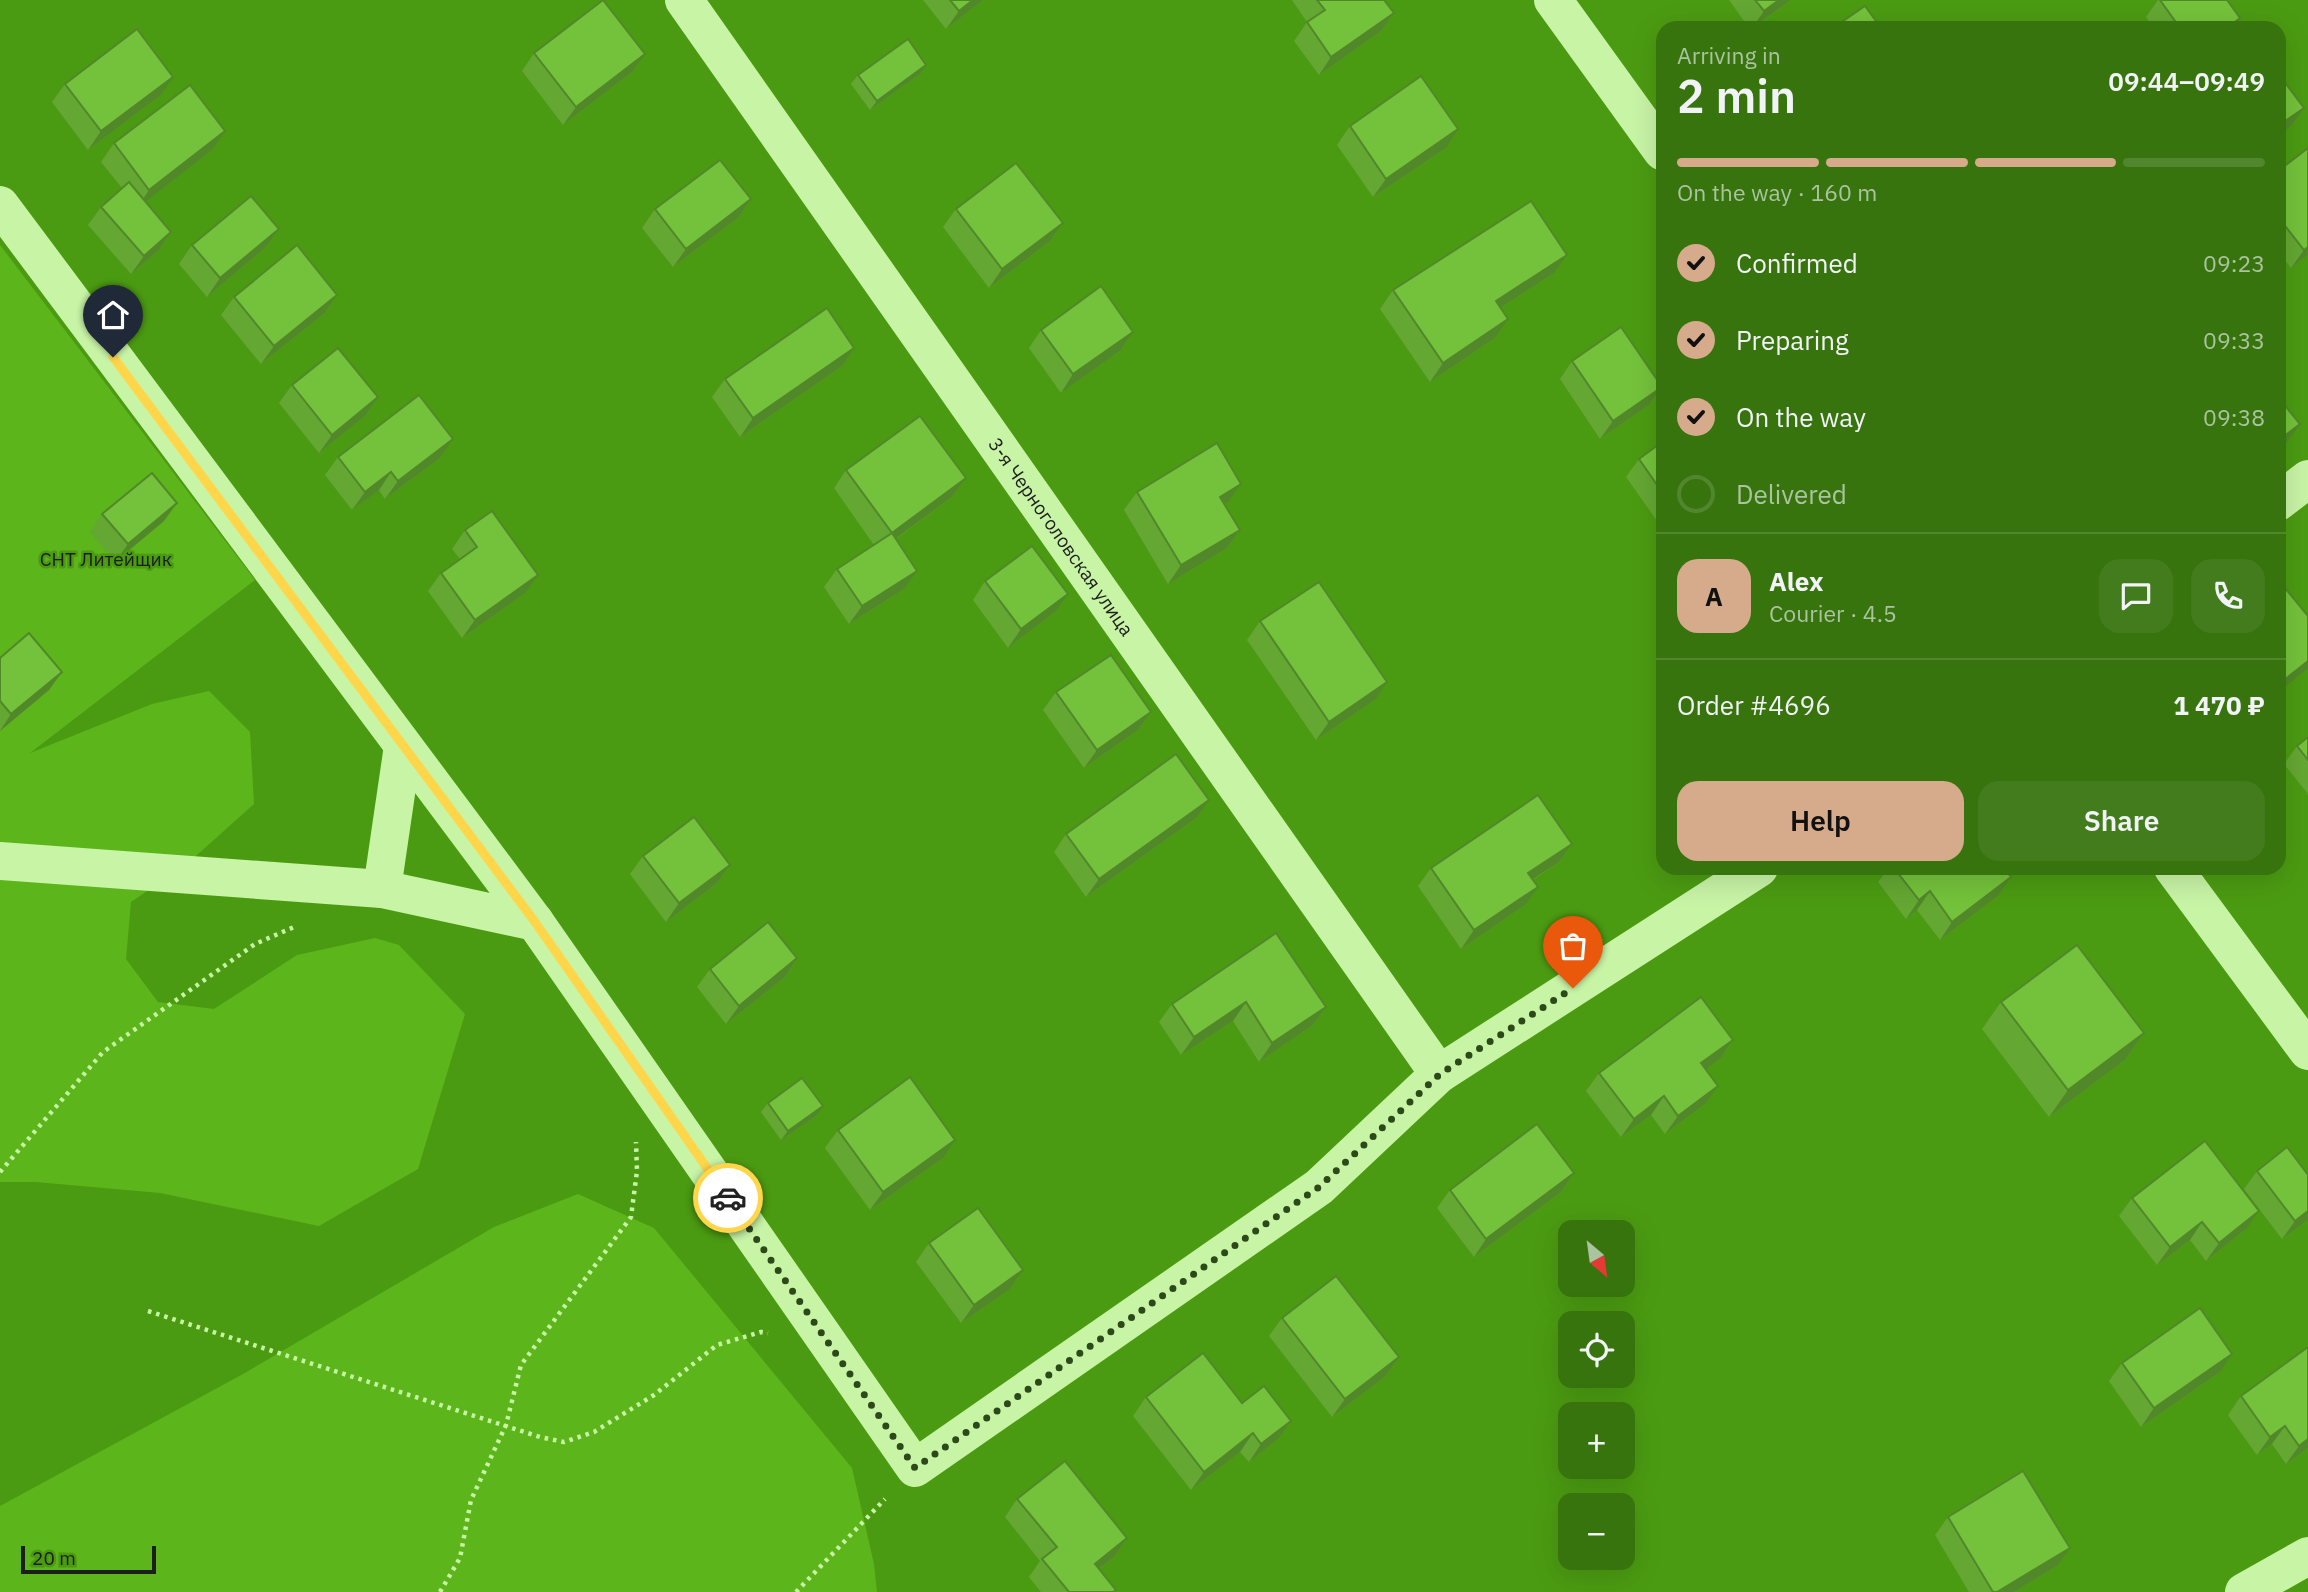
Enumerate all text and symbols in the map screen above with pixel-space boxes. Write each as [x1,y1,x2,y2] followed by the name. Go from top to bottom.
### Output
[1677,40,1781,70] text: Arriving in
[2108,64,2265,98] text: 09:44–09:49
[1677,66,1796,126] text: 2 min
[1677,177,1877,207] text: On the way · 160 m
[1677,244,1715,282] icon: check
[1736,246,1858,280] text: Confirmed
[2203,248,2265,278] text: 09:23
[83,285,143,357] pin
[94,296,132,334] icon: home
[1677,321,1715,359] icon: check
[1736,323,1849,357] text: Preparing
[2203,325,2265,355] text: 09:33
[1677,398,1715,436] icon: check
[1736,400,1866,434] text: On the way
[2203,402,2265,432] text: 09:38
[983,433,1139,641] street label: 3-я Черноголовская улица
[1736,477,1847,511] text: Delivered
[40,547,172,571] park label: СНТ Литейщик
[2099,559,2173,633] button: chat
[2191,559,2265,633] button: phone
[1769,564,1823,598] text: Alex
[1705,579,1723,613] text: A
[1769,598,1897,628] text: Courier · 4.5
[1677,688,1831,722] text: Order #4696
[2173,688,2265,722] text: 1 470 ₽
[1677,781,1964,861] button: Help
[1978,781,2265,861] button: Share
[1543,916,1603,988] pin
[1554,927,1592,965] icon: bag
[693,1163,763,1233] courier
[709,1179,747,1217] icon: car
[1558,1220,1634,1297] north arrow
[1558,1220,1635,1570] map controls
[1558,1311,1635,1388] button: locate
[1558,1402,1635,1479] button: +
[1558,1493,1635,1570] button: −
[21,1543,156,1575] scale bar
[32,1546,76,1570] text: 20 m

